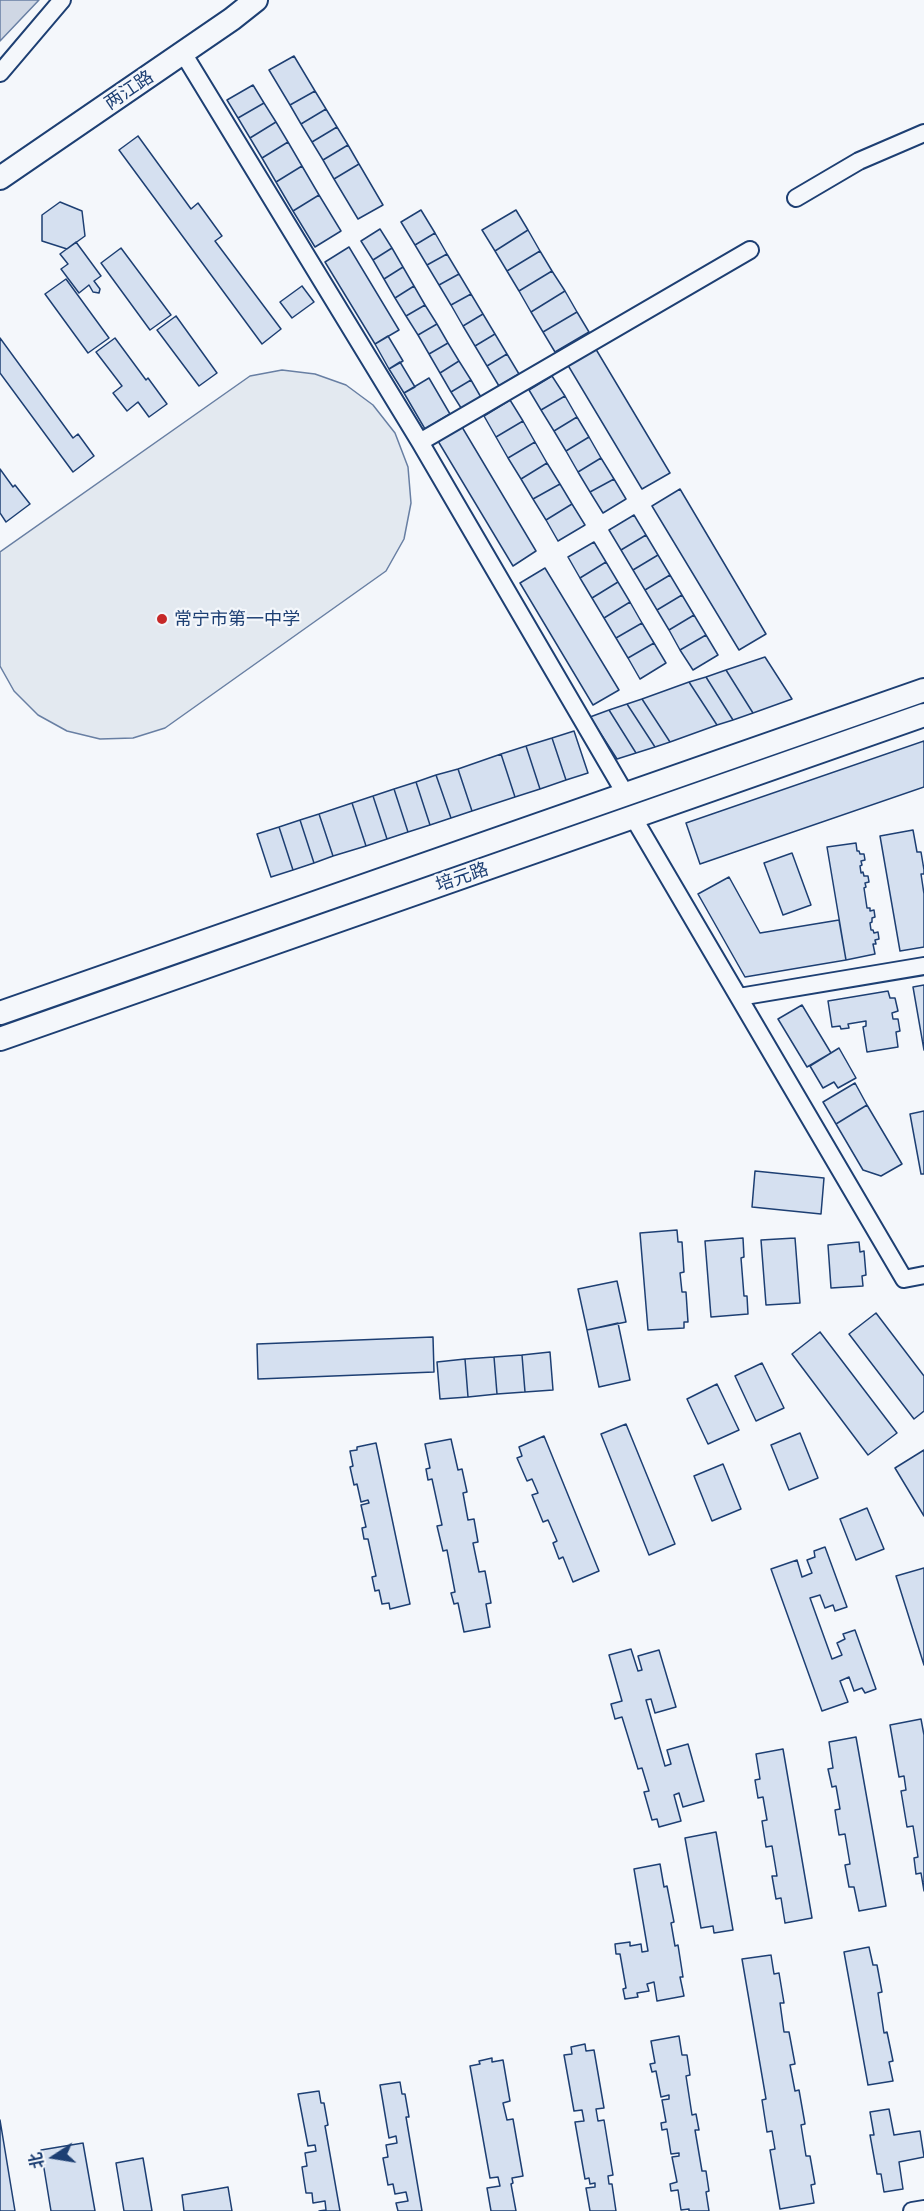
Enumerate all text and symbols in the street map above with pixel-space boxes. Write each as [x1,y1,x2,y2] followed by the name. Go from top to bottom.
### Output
[101,66,157,114] street label: 两江路
[174,608,300,630] place label: 常宁市第一中学
[155,612,169,626] marker: 常宁市第一中学
[433,858,491,896] street label: 培元路
[24,2127,84,2187] north arrow
[25,2151,47,2171] text: 北

